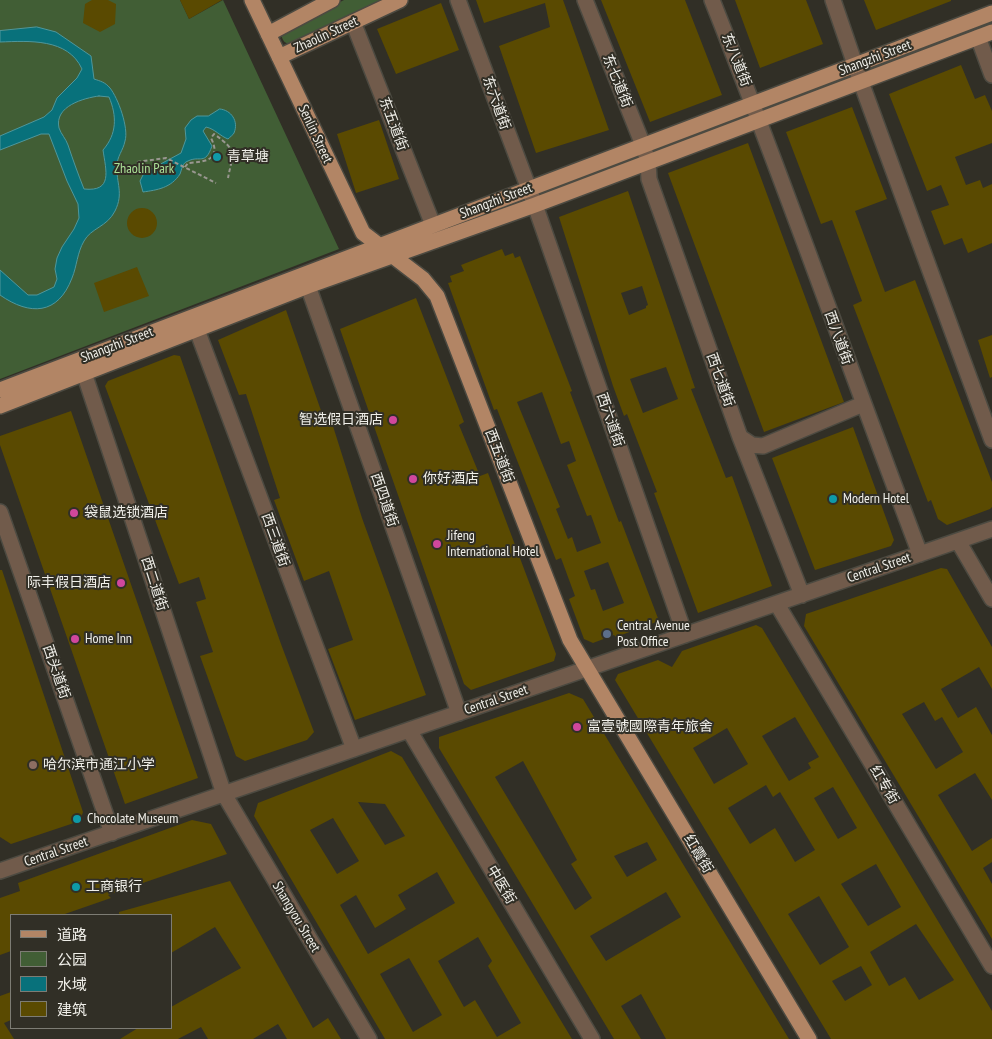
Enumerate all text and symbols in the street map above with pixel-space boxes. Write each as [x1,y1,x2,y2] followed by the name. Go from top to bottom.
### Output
[291,13,361,57] street label: Zhaolin Street
[718,31,754,89] street label: 东八道街
[836,37,914,79] street label: Shangzhi Street
[599,52,635,110] street label: 东七道街
[479,74,513,132] street label: 东六道街
[375,95,411,153] street label: 东五道街
[294,102,336,166] street label: Senlin Street
[227,149,269,165] place label: 青草塘
[211,151,223,163] marker: 青草塘
[114,161,174,177] park label: Zhaolin Park
[457,180,535,222] street label: Shangzhi Street
[821,309,855,367] street label: 西八道街
[78,324,156,366] street label: Shangzhi Street
[703,351,737,409] street label: 西七道街
[593,391,627,449] street label: 西六道街
[299,412,383,428] place label: 智选假日酒店
[387,414,399,426] marker: 智选假日酒店
[481,427,517,485] street label: 西五道街
[367,471,401,529] street label: 西四道街
[423,471,479,487] place label: 你好酒店
[407,473,419,485] marker: 你好酒店
[843,491,909,507] place label: Modern Hotel
[827,493,839,505] marker: Modern Hotel
[84,505,168,521] place label: 袋鼠选锁酒店
[68,507,80,519] marker: 袋鼠选锁酒店
[258,511,292,569] street label: 西三道街
[447,528,539,560] place label: Jifeng International Hotel
[431,538,443,550] marker: Jifeng International Hotel
[845,549,913,587] street label: Central Street
[137,555,171,613] street label: 西二道街
[27,575,111,591] place label: 际丰假日酒店
[115,577,127,589] marker: 际丰假日酒店
[617,618,690,650] place label: Central Avenue Post Office
[601,628,613,640] marker: Central Avenue Post Office
[85,631,132,647] place label: Home Inn
[69,633,81,645] marker: Home Inn
[39,643,73,701] street label: 西头道街
[462,681,530,719] street label: Central Street
[587,719,713,735] place label: 富壹號國際青年旅舍
[571,721,583,733] marker: 富壹號國際青年旅舍
[43,757,155,773] place label: 哈尔滨市通江小学
[27,759,39,771] marker: 哈尔滨市通江小学
[866,763,902,807] street label: 红专街
[87,811,178,827] place label: Chocolate Museum
[71,813,83,825] marker: Chocolate Museum
[680,832,716,876] street label: 红霞街
[22,833,90,871] street label: Central Street
[483,863,519,907] street label: 中医街
[86,879,142,895] place label: 工商银行
[268,879,324,955] street label: Shangyou Street
[70,881,82,893] marker: 工商银行
[10,914,172,1029] legend
[57,925,87,944] text: 道路
[57,950,87,969] text: 公园
[57,975,87,994] text: 水域
[57,1000,87,1019] text: 建筑

